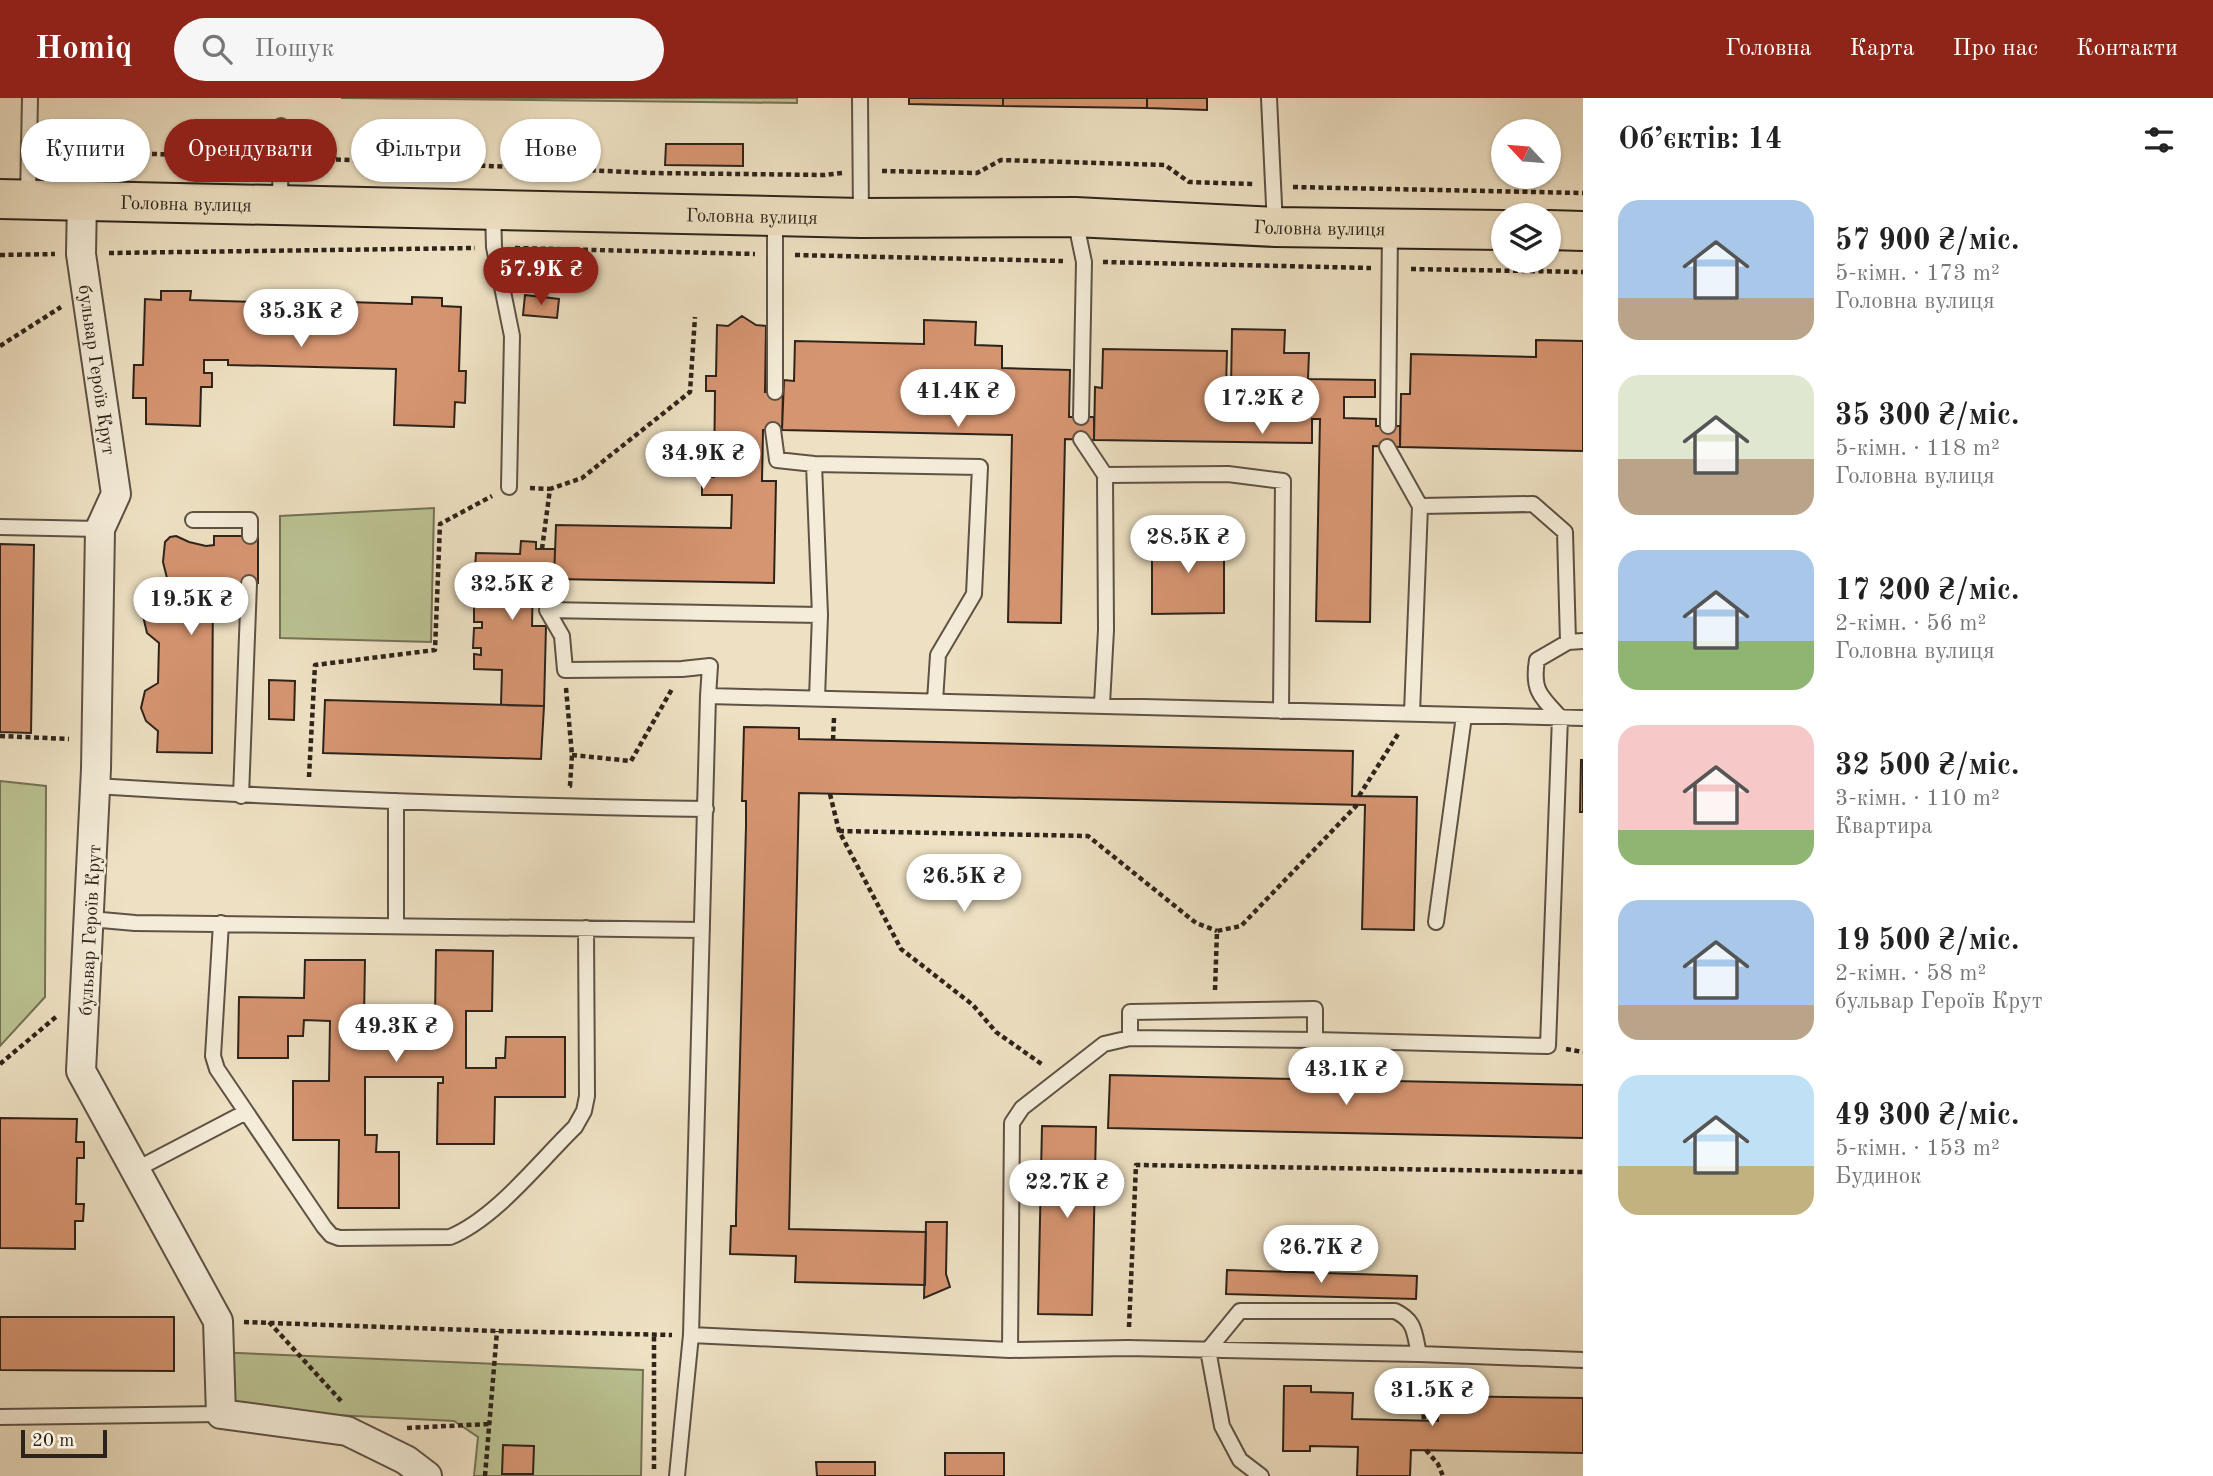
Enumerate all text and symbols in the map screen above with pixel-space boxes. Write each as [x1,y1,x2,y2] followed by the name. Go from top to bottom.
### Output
[174,18,664,81] search box
[198,30,236,68] icon: search
[35,33,132,66] text: Homiq
[254,36,334,62] text: Пошук
[1725,37,1812,61] text: Головна
[1850,37,1915,61] text: Карта
[1953,37,2038,61] text: Про нас
[2076,37,2178,61] text: Контакти
[21,119,150,182] chip: Купити
[164,119,337,182] chip: Орендувати
[351,119,486,182] chip: Фільтри
[500,119,601,182] chip: Нове
[1491,119,1561,189] north arrow
[1491,119,1561,273] map controls
[2140,121,2178,159] icon: filters
[1618,125,1782,155] text: Об’єктів: 14
[120,195,252,217] street label: Головна вулиця
[1491,203,1561,273] button: layers
[686,207,818,229] street label: Головна вулиця
[1253,219,1386,240] street label: Головна вулиця
[1835,226,2019,256] text: 57 900 ₴/міс.
[1674,228,1758,312] icon: home
[476,248,606,307] pin: 57.9K ₴
[499,258,583,281] text: 57.9K ₴
[1835,262,2000,285] text: 5-кімн. · 173 m²
[74,284,117,456] street label: бульвар Героїв Крут
[236,289,366,349] pin: 35.3K ₴
[1835,290,1995,313] text: Головна вулиця
[259,300,343,323] text: 35.3K ₴
[893,370,1023,429] pin: 41.4K ₴
[1197,376,1327,436] pin: 17.2K ₴
[916,380,1000,403] text: 41.4K ₴
[1220,387,1304,410] text: 17.2K ₴
[1835,401,2019,431] text: 35 300 ₴/міс.
[1674,403,1758,487] icon: home
[638,432,768,491] pin: 34.9K ₴
[1835,437,2000,460] text: 5-кімн. · 118 m²
[661,442,745,465] text: 34.9K ₴
[1835,465,1995,488] text: Головна вулиця
[1123,516,1253,575] pin: 28.5K ₴
[1146,526,1230,549] text: 28.5K ₴
[447,562,577,622] pin: 32.5K ₴
[470,573,554,596] text: 32.5K ₴
[1835,576,2019,606] text: 17 200 ₴/міс.
[126,578,256,637] pin: 19.5K ₴
[1674,578,1758,662] icon: home
[149,588,233,611] text: 19.5K ₴
[1835,612,1986,635] text: 2-кімн. · 56 m²
[1835,640,1995,663] text: Головна вулиця
[1835,751,2019,781] text: 32 500 ₴/міс.
[1674,753,1758,837] icon: home
[1835,787,2000,810] text: 3-кімн. · 110 m²
[1835,815,1933,838] text: Квартира
[78,844,105,1016] street label: бульвар Героїв Крут
[899,854,1029,914] pin: 26.5K ₴
[922,865,1006,888] text: 26.5K ₴
[1835,926,2019,956] text: 19 500 ₴/міс.
[1674,928,1758,1012] icon: home
[1835,962,1986,985] text: 2-кімн. · 58 m²
[1835,990,2043,1013] text: бульвар Героїв Крут
[331,1004,461,1064] pin: 49.3K ₴
[354,1015,438,1038] text: 49.3K ₴
[1281,1048,1411,1107] pin: 43.1K ₴
[1304,1058,1388,1081] text: 43.1K ₴
[1835,1101,2019,1131] text: 49 300 ₴/міс.
[1674,1103,1758,1187] icon: home
[1835,1137,2000,1160] text: 5-кімн. · 153 m²
[1002,1160,1132,1220] pin: 22.7K ₴
[1835,1165,1922,1188] text: Будинок
[1025,1171,1109,1194] text: 22.7K ₴
[1256,1226,1386,1285] pin: 26.7K ₴
[1279,1236,1363,1259] text: 26.7K ₴
[1367,1368,1497,1428] pin: 31.5K ₴
[1390,1379,1474,1402] text: 31.5K ₴
[21,1427,107,1459] scale bar
[32,1432,74,1451] text: 20 m

